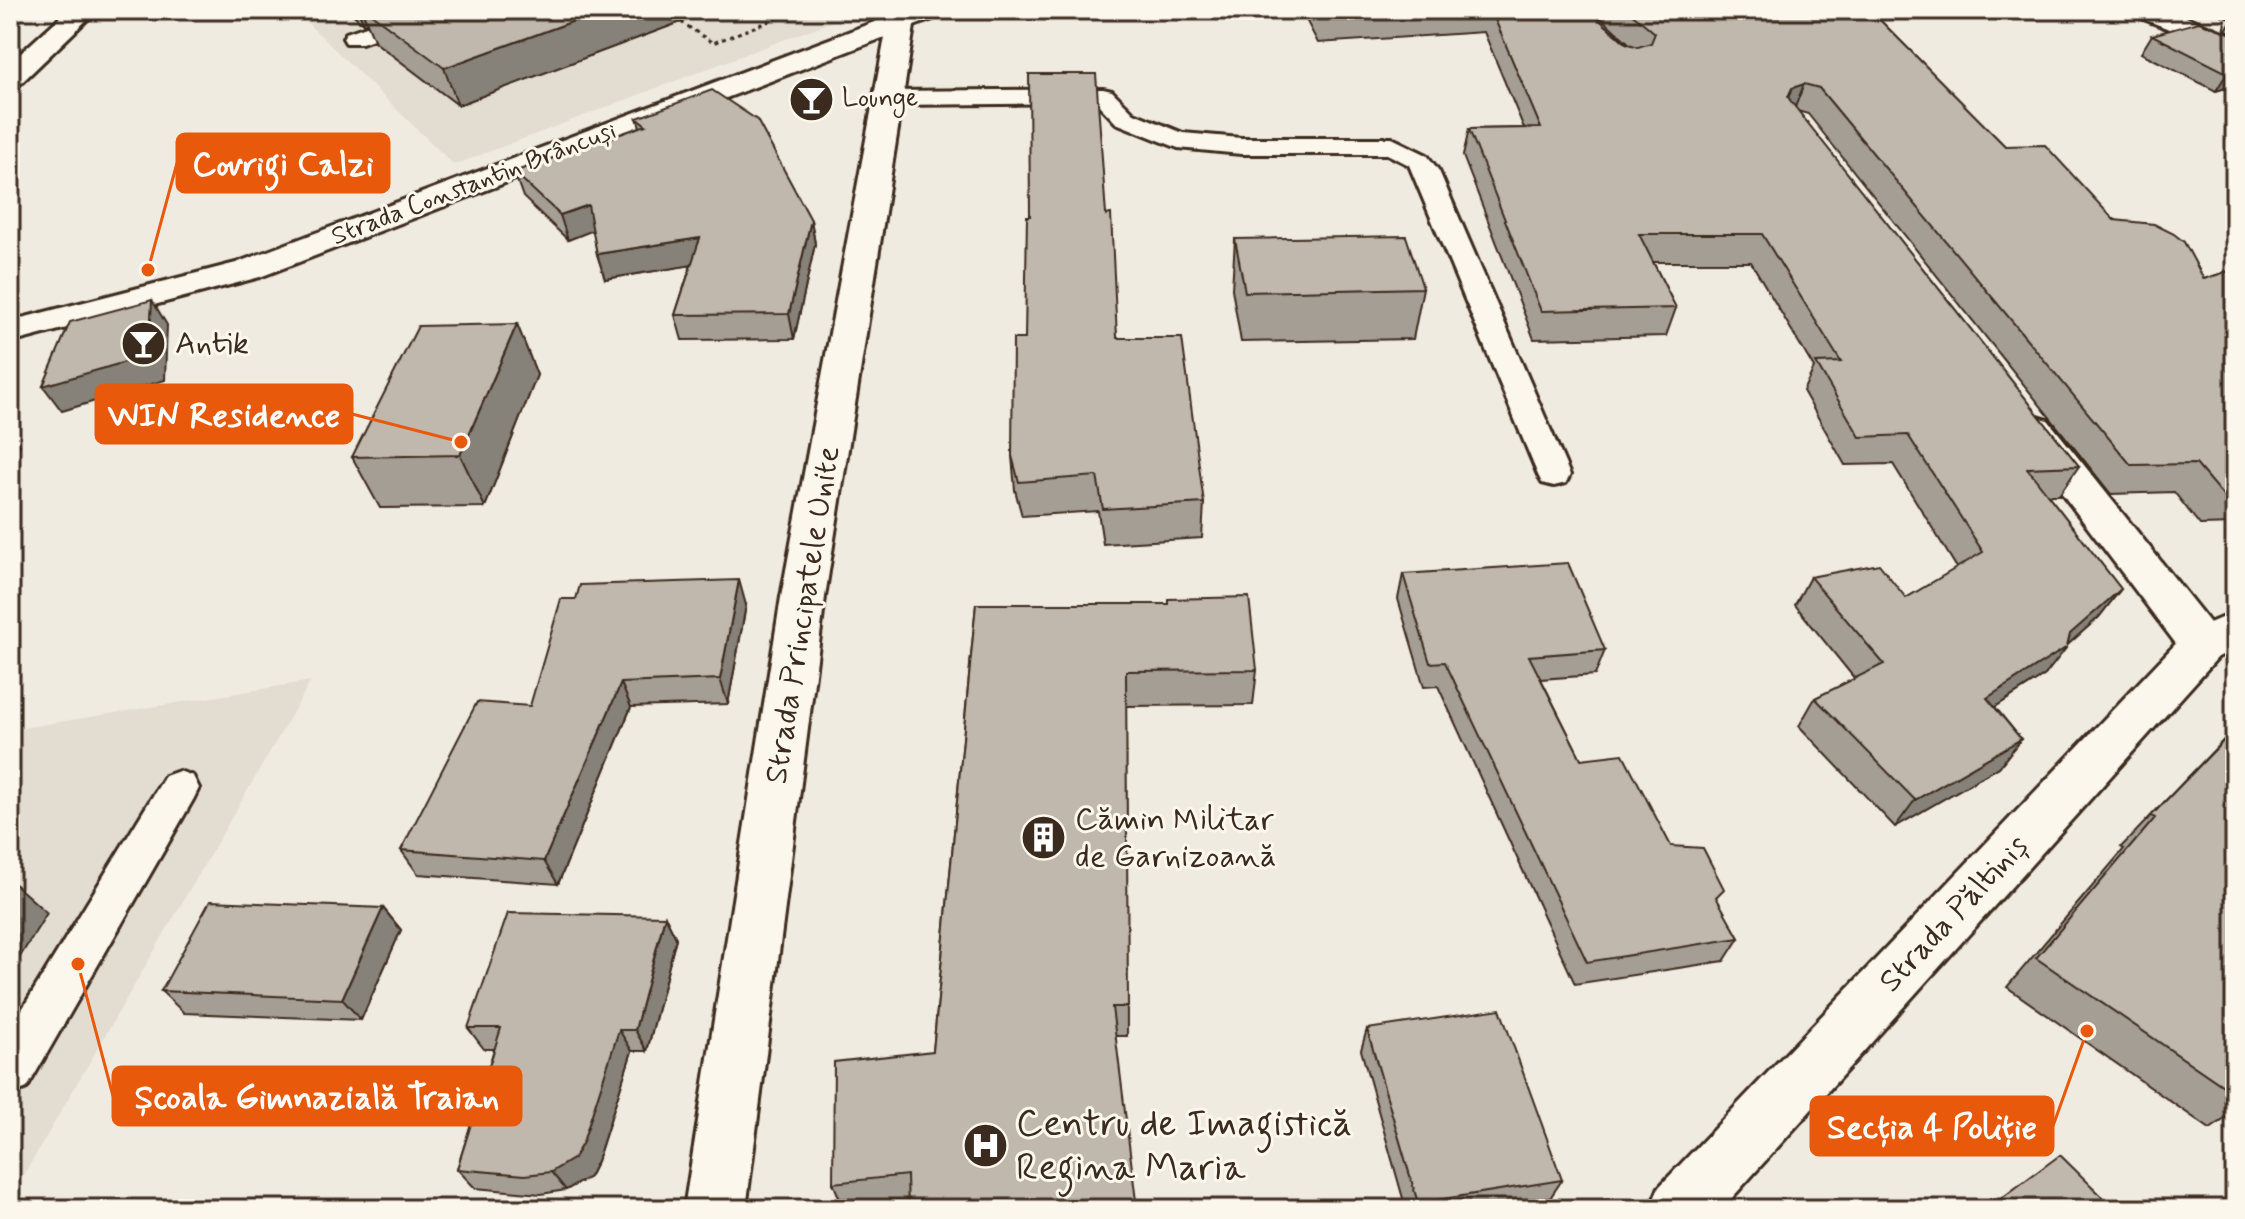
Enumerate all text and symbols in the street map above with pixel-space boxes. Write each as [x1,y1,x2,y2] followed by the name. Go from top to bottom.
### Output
[787,75,835,123] bar icon: Lounge
[842,82,918,118] place label: Lounge
[327,114,621,254] street label: Strada Constantin Brâncuși
[177,134,389,192] callout: Covrigi Calzi
[192,143,374,192] text: Covrigi Calzi
[120,320,168,368] bar icon: Antik
[175,323,249,365] place label: Antik
[96,385,352,443] callout: WIN Residence
[108,394,340,439] text: WIN Residence
[756,443,850,787] street label: Strada Principatele Unite
[1075,799,1276,878] place label: Cămin Militar de Garnizoană
[1020,814,1068,862] building icon: Cămin Militar de Garnizoană
[1870,826,2038,1002] street label: Strada Păltiniș
[113,1067,521,1125] callout: Școala Gimnazială Traian
[135,1076,499,1121] text: Școala Gimnazială Traian
[1811,1097,2053,1155] callout: Secția 4 Poliție
[1016,1100,1352,1197] place label: Centru de Imagistică Regina Maria
[1827,1106,2037,1151] text: Secția 4 Poliție
[961,1122,1009,1170] hospital icon: Centru de Imagistică Regina Maria

